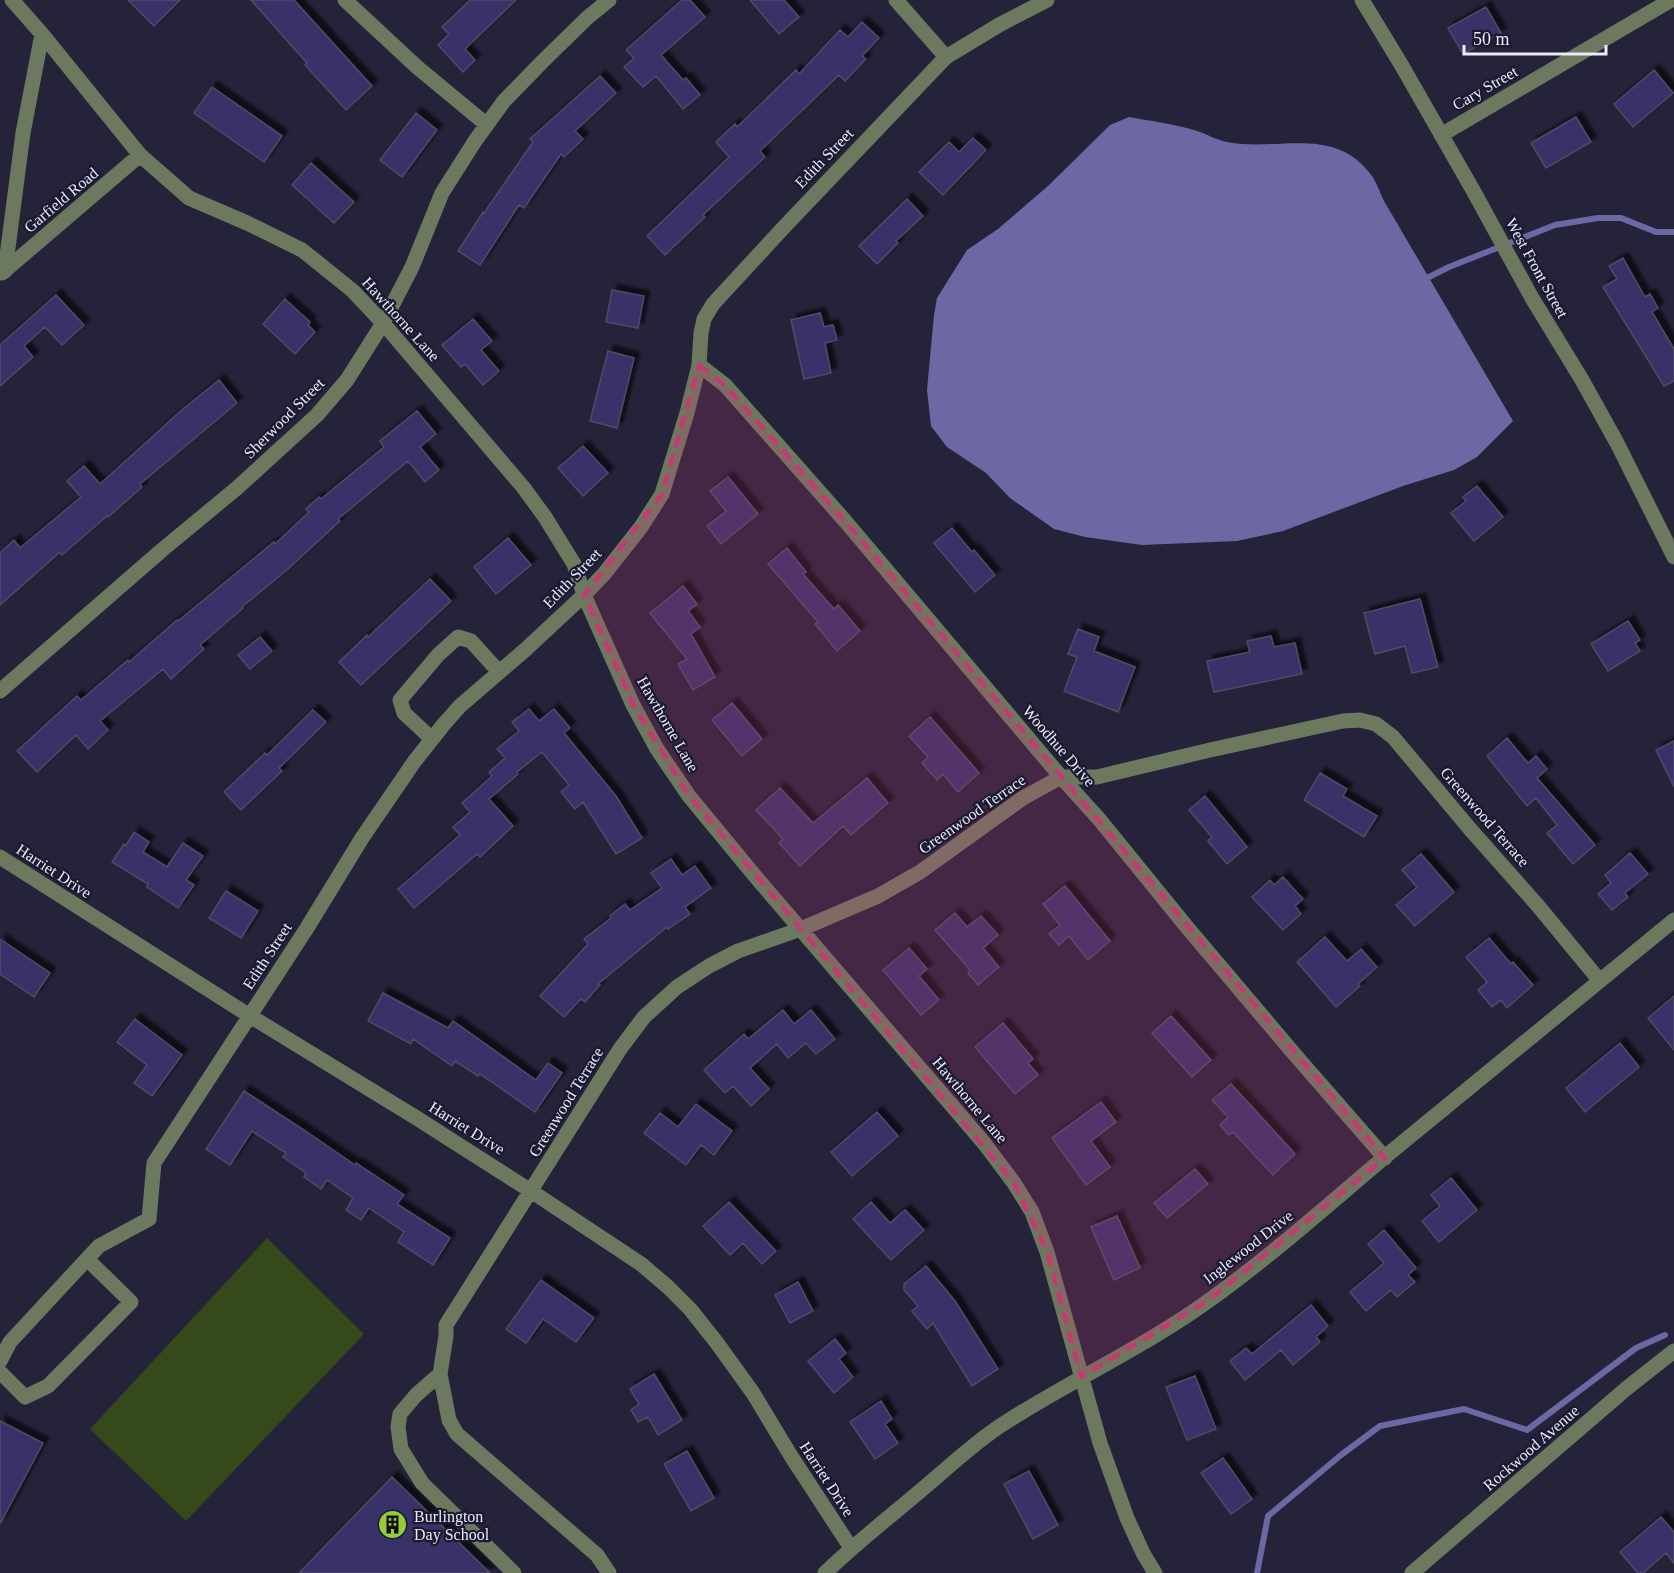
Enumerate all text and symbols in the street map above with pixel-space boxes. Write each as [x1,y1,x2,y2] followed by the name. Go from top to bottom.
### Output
[1464,18,1606,56] scale bar
[1473,29,1510,49] text: 50 m
[1449,62,1522,114] street label: Cary Street
[791,124,857,191] street label: Edith Street
[21,164,101,236] street label: Garfield Road
[1503,215,1572,321] street label: West Front Street
[359,274,443,364] street label: Hawthorne Lane
[240,374,328,462] street label: Sherwood Street
[539,544,605,611] street label: Edith Street
[634,673,702,775] street label: Hawthorne Lane
[1019,702,1099,790] street label: Woodhue Drive
[1437,764,1533,870] street label: Greenwood Terrace
[915,771,1029,857] street label: Greenwood Terrace
[13,841,95,901] street label: Harriet Drive
[239,919,295,992] street label: Edith Street
[525,1044,607,1160] street label: Greenwood Terrace
[929,1054,1011,1146] street label: Hawthorne Lane
[426,1098,508,1158] street label: Harriet Drive
[1200,1207,1297,1288] street label: Inglewood Drive
[1480,1402,1582,1494] street label: Rockwood Avenue
[797,1438,857,1520] street label: Harriet Drive
[414,1508,490,1544] place label: Burlington Day School
[377,1509,409,1541] building icon: Burlington Day School

